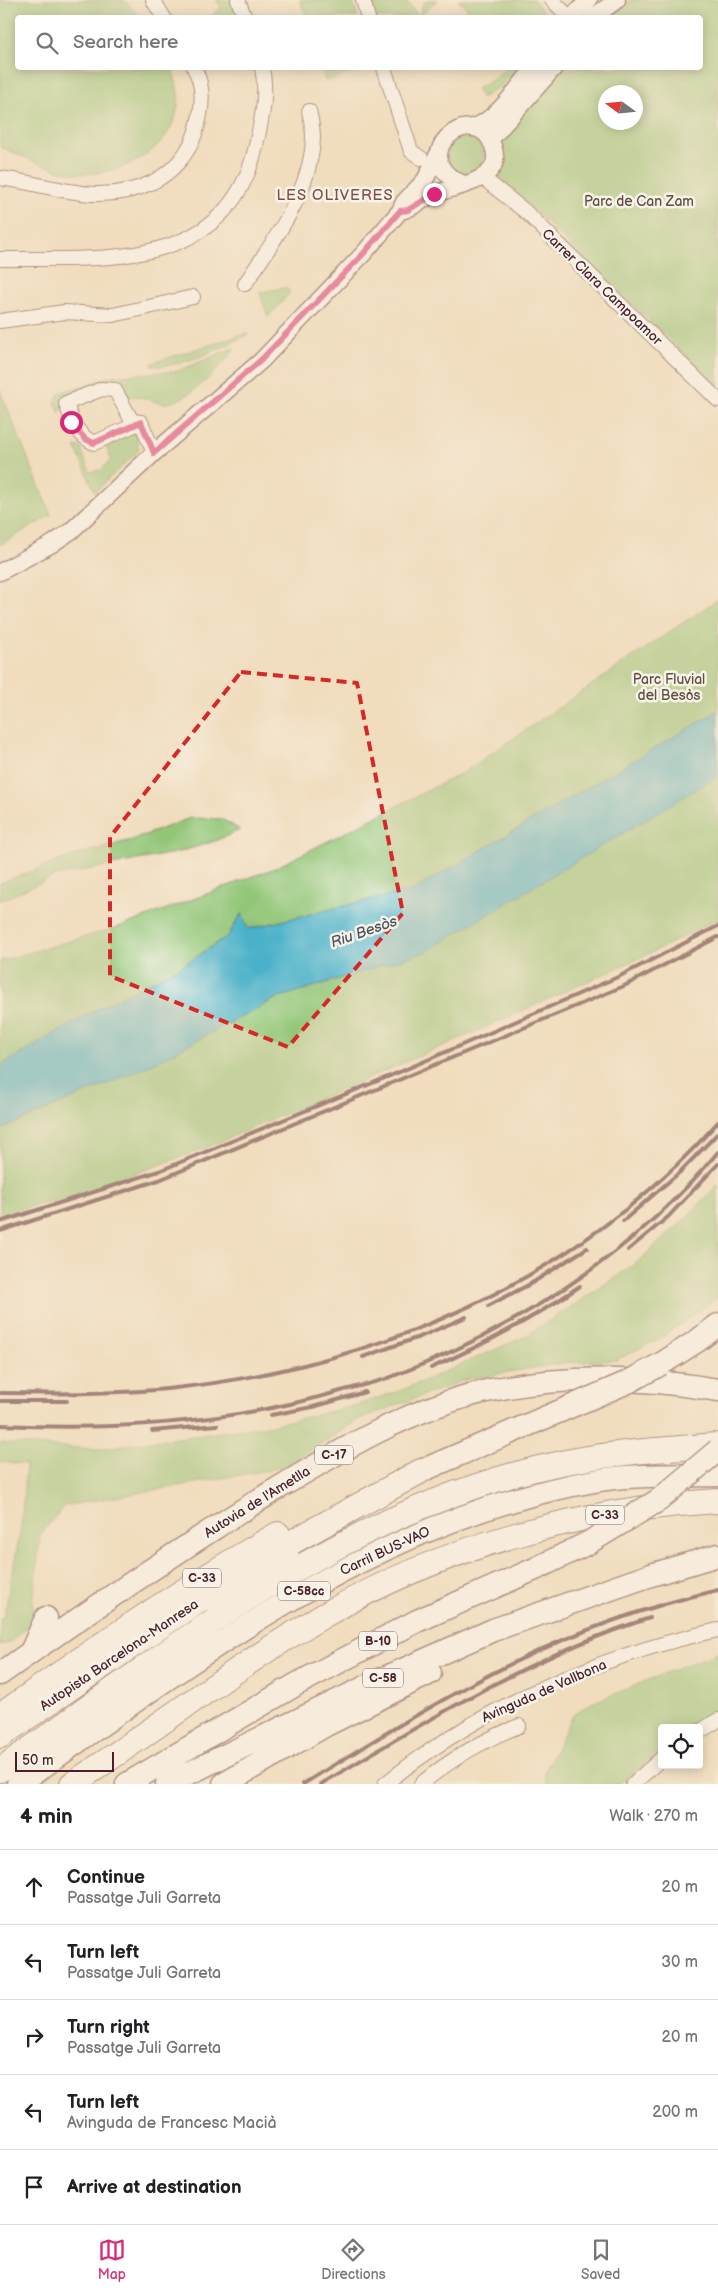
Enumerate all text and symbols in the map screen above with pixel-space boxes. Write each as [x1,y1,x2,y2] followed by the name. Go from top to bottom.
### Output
[15,15,703,70] search box
[33,29,61,57] icon: search
[73,31,178,54] text: Search here
[598,85,643,130] north arrow
[423,183,446,206] route end
[276,186,394,205] district label: LES OLIVERES
[584,193,694,210] park label: Parc de Can Zam
[538,225,666,349] street label: Carrer Clara Campoamor
[60,411,83,434] route start
[633,671,705,704] park label: Parc Fluvial del Besòs
[328,912,400,952] water label: Riu Besòs
[315,1446,353,1464] road number: C-17
[201,1462,313,1542] street label: Autovia de l'Ametlla
[586,1506,624,1524] road number: C-33
[337,1523,433,1579] street label: Carril BUS-VAO
[183,1569,221,1588] road number: C-33
[278,1582,330,1600] road number: C-58cc
[36,1595,202,1715] street label: Autopista Barcelona-Manresa
[359,1632,397,1650] road number: B-10
[479,1656,609,1726] street label: Avinguda de Vallbona
[363,1669,403,1688] road number: C-58
[658,1724,703,1769] map controls
[658,1724,703,1769] button: locate
[15,1749,114,1772] scale bar
[22,1752,54,1769] text: 50 m
[20,1804,73,1829] text: 4 min
[609,1807,698,1826] text: Walk · 270 m
[67,1866,145,1889] text: Continue
[20,1873,48,1901] icon: ahead
[662,1878,698,1897] text: 20 m
[67,1889,221,1908] text: Passatge Juli Garreta
[67,1941,139,1964] text: Turn left
[20,1948,48,1976] icon: left
[661,1953,698,1972] text: 30 m
[67,1964,221,1983] text: Passatge Juli Garreta
[67,2016,150,2039] text: Turn right
[20,2023,48,2051] icon: right
[662,2028,698,2047] text: 20 m
[67,2039,221,2058] text: Passatge Juli Garreta
[67,2091,139,2114] text: Turn left
[20,2098,48,2126] icon: left
[652,2103,698,2122] text: 200 m
[67,2114,277,2133] text: Avinguda de Francesc Macià
[20,2173,48,2201] icon: arrive
[67,2176,242,2199] text: Arrive at destination
[98,2236,126,2283] tab: Map
[321,2236,386,2283] tab: Directions
[581,2236,620,2283] tab: Saved

